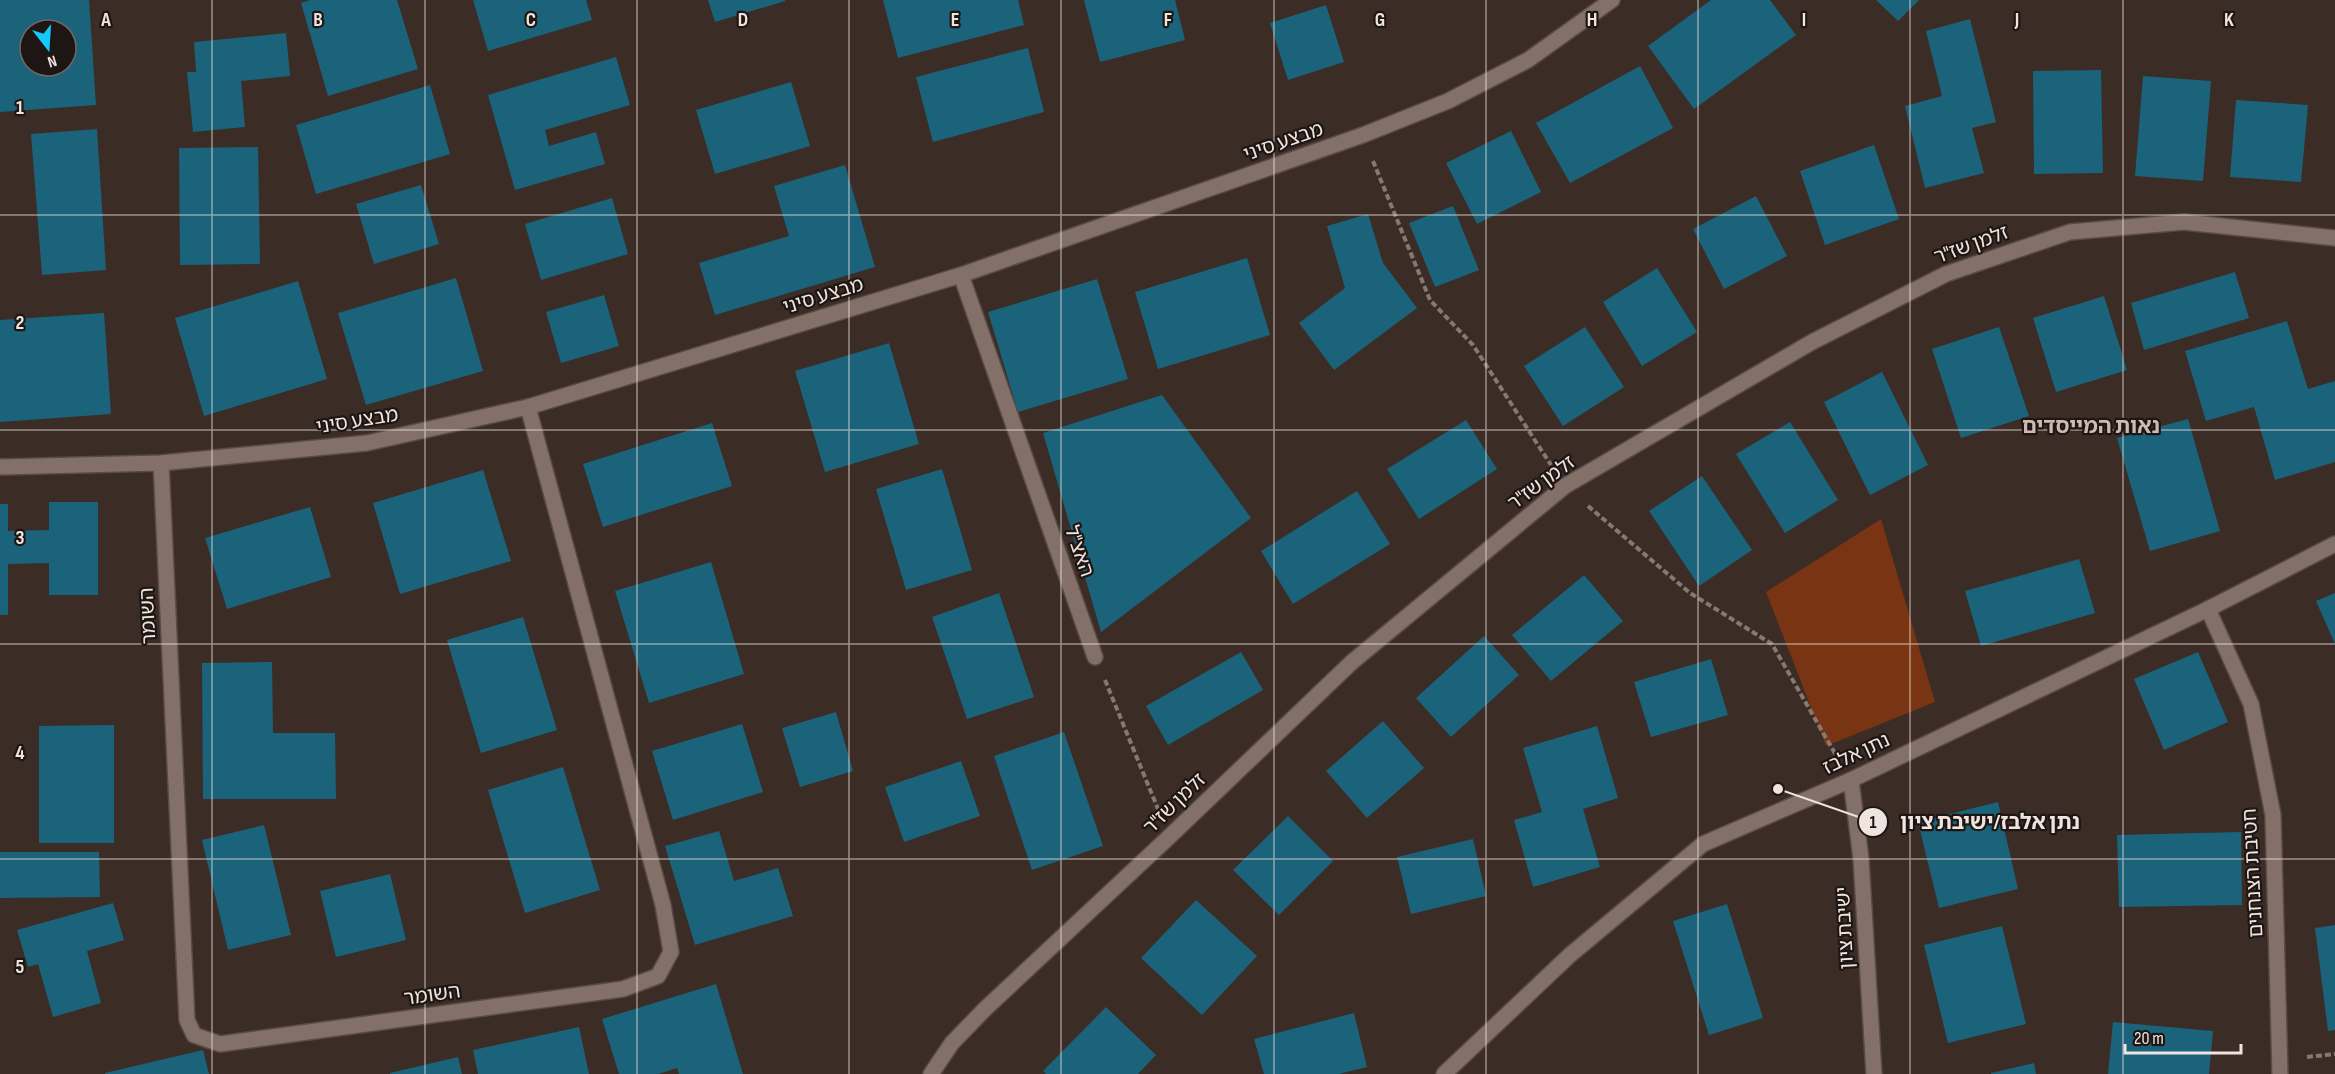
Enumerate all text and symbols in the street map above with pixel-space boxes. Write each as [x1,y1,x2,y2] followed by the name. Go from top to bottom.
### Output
[100,8,111,32] text: A
[313,8,323,32] text: B
[526,8,536,32] text: C
[738,8,748,32] text: D
[951,8,959,32] text: E
[1164,8,1172,32] text: F
[1375,8,1385,32] text: G
[1587,8,1597,32] text: H
[1802,8,1806,32] text: I
[2014,8,2019,32] text: J
[2224,8,2234,32] text: K
[18,18,78,78] north arrow
[45,51,59,71] text: N
[16,96,24,120] text: 1
[1240,117,1326,167] street label: מבצע סיני
[1931,220,2012,269] street label: זלמן שז"ר
[780,272,866,320] street label: מבצע סיני
[16,311,24,335] text: 2
[314,403,400,439] street label: מבצע סיני
[2022,414,2160,439] district label: נאות המייסדים
[1503,450,1580,515] street label: זלמן שז"ר
[1059,523,1099,580] street label: האצ"ל
[16,526,25,550] text: 3
[135,587,161,645] street label: השומר
[1819,728,1894,780] street label: נתן אלבז
[15,741,25,765] text: 4
[1138,768,1211,839] street label: זלמן שז"ר
[1858,802,2092,841] callout: נתן אלבז/ישיבת ציון
[2238,808,2268,938] street label: חטיבת הצנחנים
[1900,810,2080,835] text: נתן אלבז/ישיבת ציון
[1869,812,1877,833] text: 1
[1831,886,1859,970] street label: ישיבת ציון
[16,955,25,979] text: 5
[402,979,462,1011] street label: השומר
[2125,1017,2240,1055] scale bar
[2134,1028,2164,1049] text: 20 m

